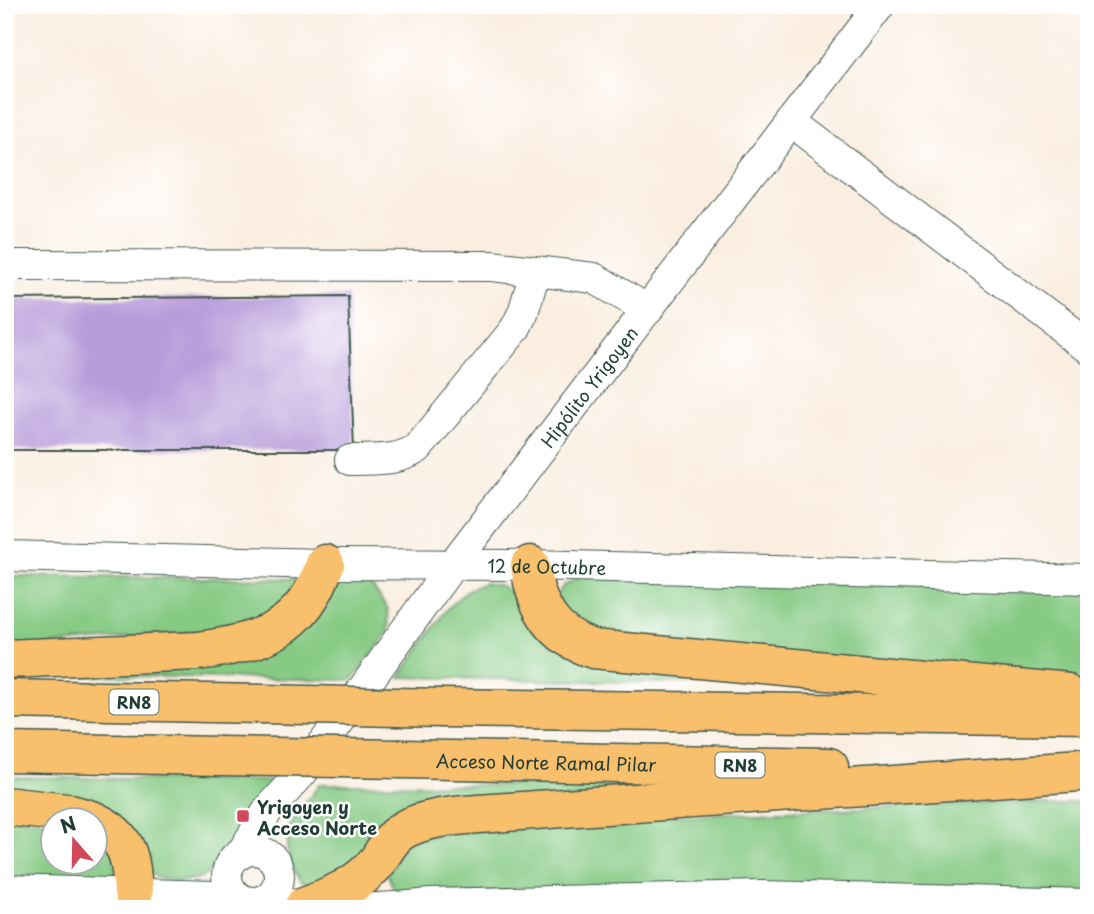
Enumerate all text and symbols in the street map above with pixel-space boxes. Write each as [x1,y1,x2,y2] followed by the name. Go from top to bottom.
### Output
[533,320,644,453] street label: Hipólito Yrigoyen
[487,551,607,580] street label: 12 de Octubre
[110,690,158,715] road number: RN8
[436,746,657,777] street label: Acceso Norte Ramal Pilar
[716,752,764,778] road number: RN8
[256,793,377,841] place label: Yrigoyen y Acceso Norte
[38,806,108,876] north arrow
[56,808,80,840] text: N
[235,808,251,824] marker: Yrigoyen y Acceso Norte

